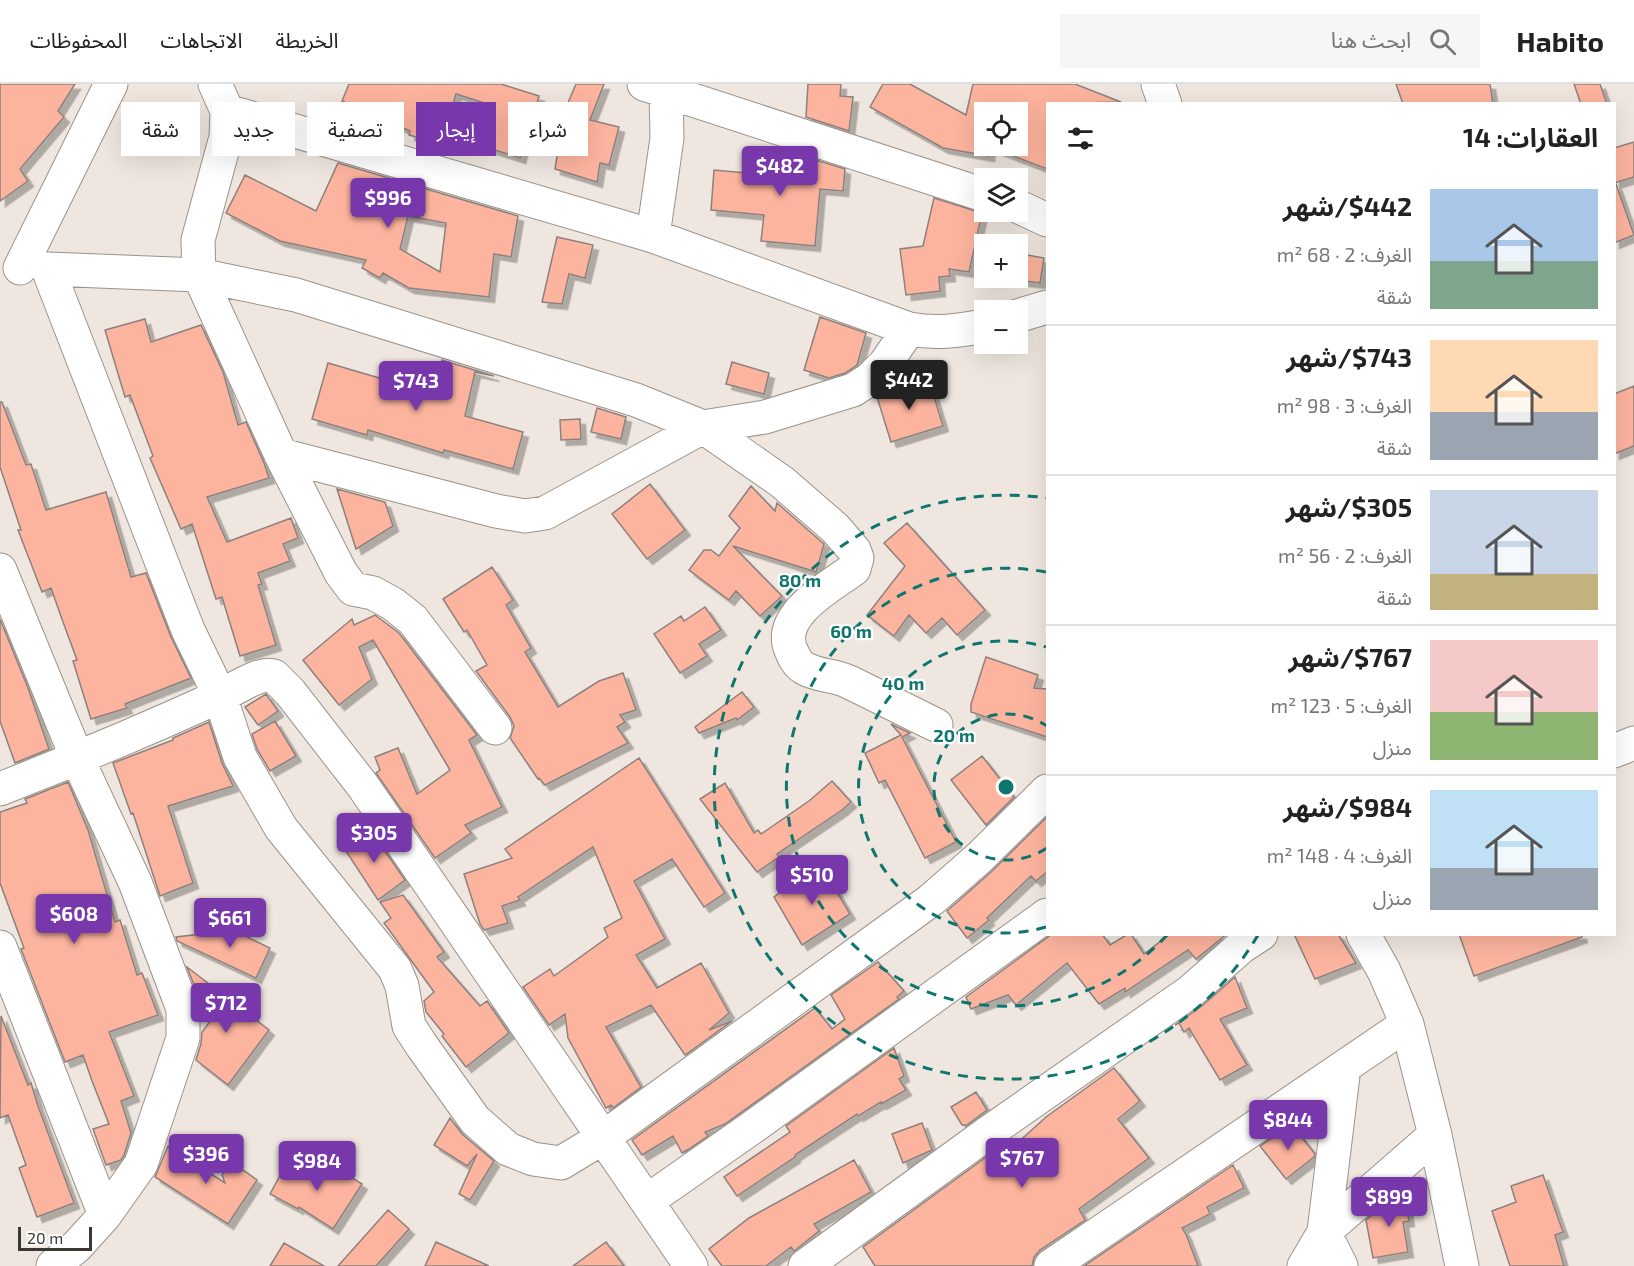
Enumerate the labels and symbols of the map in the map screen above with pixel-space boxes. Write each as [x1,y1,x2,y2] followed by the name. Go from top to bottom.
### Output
[744,146,816,197] pin: $482
[352,178,424,229] pin: $996
[873,360,945,411] pin: $442
[380,361,452,412] pin: $743
[779,569,821,591] text: 80 m
[830,620,872,642] text: 60 m
[882,672,924,694] text: 40 m
[933,724,975,746] text: 20 m
[996,777,1016,797] centre of rings
[338,813,410,864] pin: $305
[776,855,848,906] pin: $510
[38,894,110,945] pin: $608
[194,898,266,949] pin: $661
[190,983,262,1034] pin: $712
[1252,1100,1324,1151] pin: $844
[170,1134,242,1185] pin: $396
[986,1138,1058,1189] pin: $767
[281,1141,353,1192] pin: $984
[1353,1177,1425,1228] pin: $899
[18,1224,92,1252] scale bar

